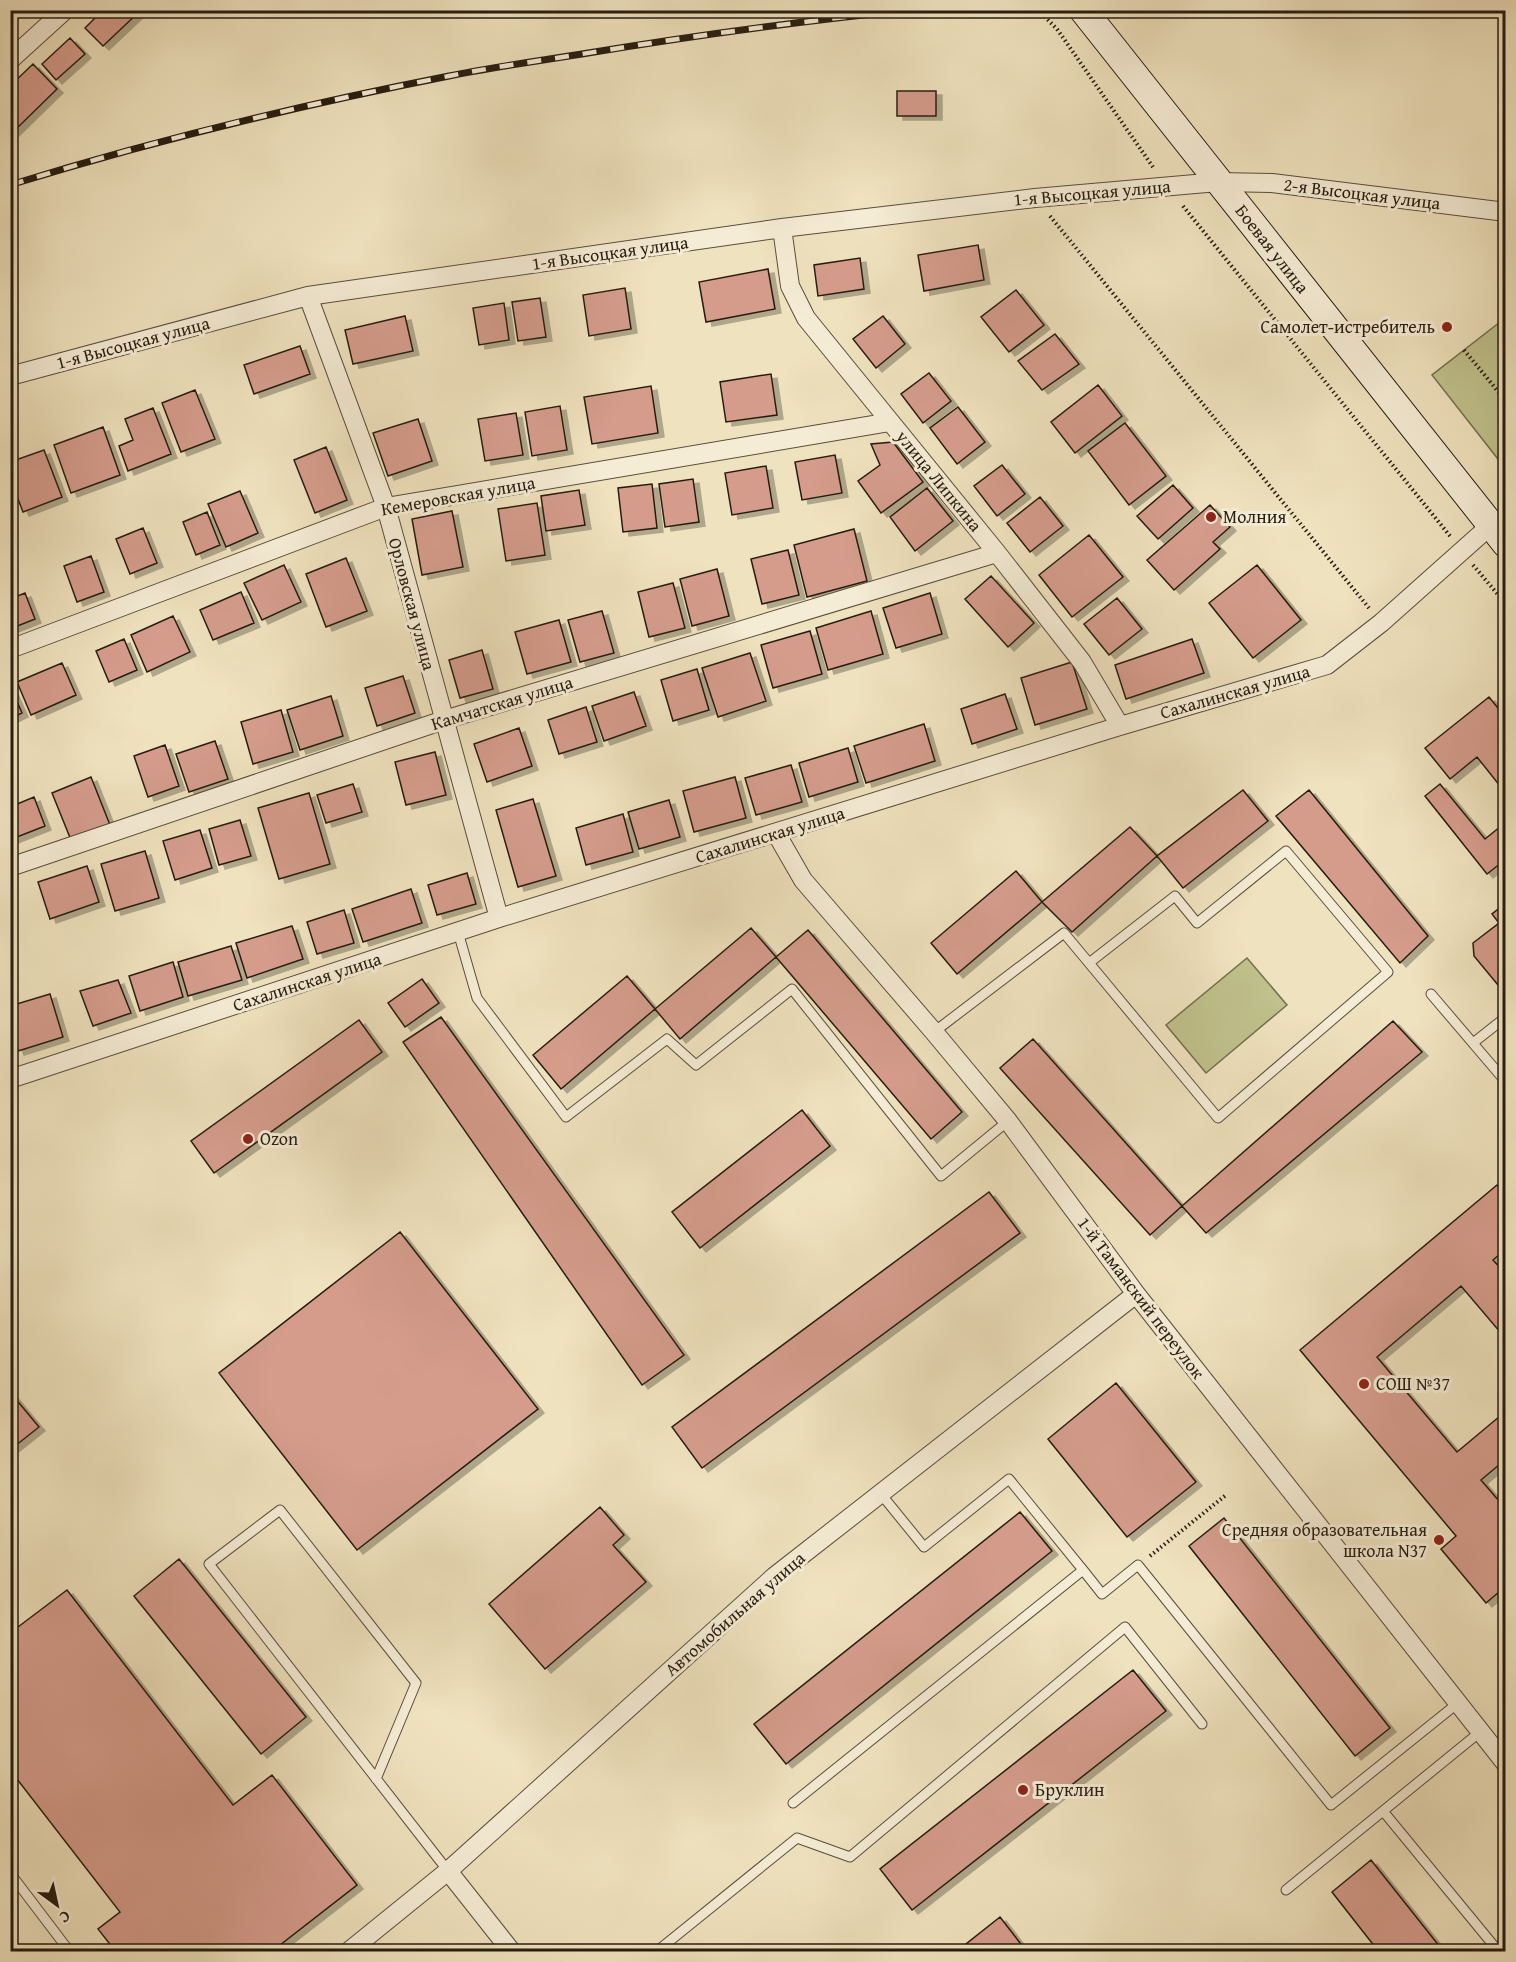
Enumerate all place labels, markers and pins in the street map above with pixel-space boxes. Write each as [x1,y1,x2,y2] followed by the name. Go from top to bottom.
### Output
[1260,313,1435,340] place label: Самолет-истребитель
[1440,320,1454,334] marker: Самолет-истребитель
[1223,503,1286,530] place label: Молния
[1204,510,1218,524] marker: Молния
[260,1125,298,1152] place label: Ozon
[241,1132,255,1146] marker: Ozon
[1376,1370,1450,1397] place label: СОШ №37
[1357,1377,1371,1391] marker: СОШ №37
[1222,1516,1427,1564] place label: Средняя образовательная школа N37
[1432,1533,1446,1547] marker: Средняя образовательная школа N37
[1035,1776,1105,1803] place label: Бруклин
[1016,1783,1030,1797] marker: Бруклин

